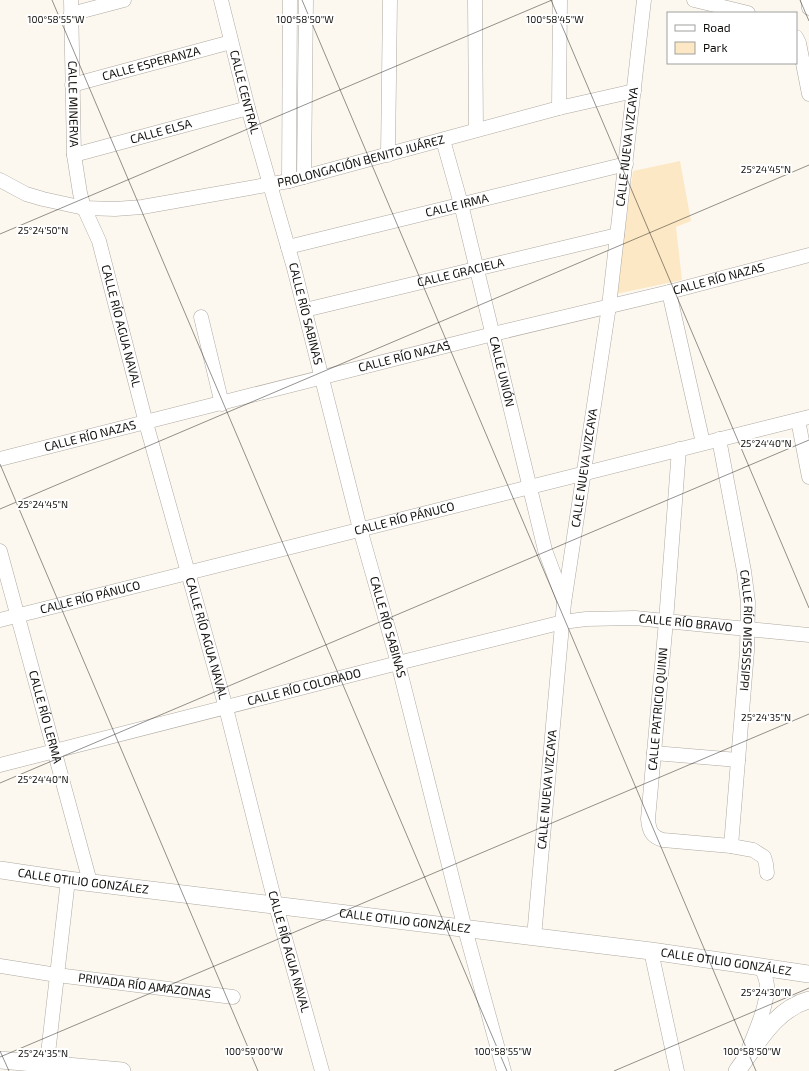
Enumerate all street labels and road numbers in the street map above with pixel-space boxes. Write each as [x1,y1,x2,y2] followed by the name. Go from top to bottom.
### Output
[100,43,202,83] street label: CALLE ESPERANZA
[228,48,263,135] street label: CALLE CENTRAL
[66,60,82,148] street label: CALLE MINERVA
[612,86,640,207] street label: CALLE NUEVA VIZCAYA
[128,115,193,146] street label: CALLE ELSA
[276,131,446,189] street label: PROLONGACIÓN BENITO JUÁREZ
[424,190,490,219] street label: CALLE IRMA
[416,254,506,289] street label: CALLE GRACIELA
[671,259,766,297] street label: CALLE RÍO NAZAS
[287,261,326,366] street label: CALLE RÍO SABINAS
[99,263,144,388] street label: CALLE RÍO AGUA NAVAL
[487,335,518,408] street label: CALLE UNIÓN
[357,337,452,374] street label: CALLE RÍO NAZAS
[568,407,599,528] street label: CALLE NUEVA VIZCAYA
[42,417,138,454] street label: CALLE RÍO NAZAS
[353,498,456,537] street label: CALLE RÍO PÁNUCO
[738,569,756,692] street label: CALLE RÍO MISSISSIPPI
[368,574,410,679] street label: CALLE RÍO SABINAS
[184,576,231,701] street label: CALLE RÍO AGUA NAVAL
[38,577,141,616] street label: CALLE RÍO PÁNUCO
[638,610,734,634] street label: CALLE RÍO BRAVO
[645,647,670,771] street label: CALLE PATRICIO QUINN
[246,665,362,707] street label: CALLE RÍO COLORADO
[27,669,66,765] street label: CALLE RÍO LERMA
[534,728,559,850] street label: CALLE NUEVA VIZCAYA
[17,865,150,896] street label: CALLE OTILIO GONZÁLEZ
[266,889,313,1014] street label: CALLE RÍO AGUA NAVAL
[338,905,472,935] street label: CALLE OTILIO GONZÁLEZ
[660,945,793,977] street label: CALLE OTILIO GONZÁLEZ
[78,970,212,1000] street label: PRIVADA RÍO AMAZONAS

